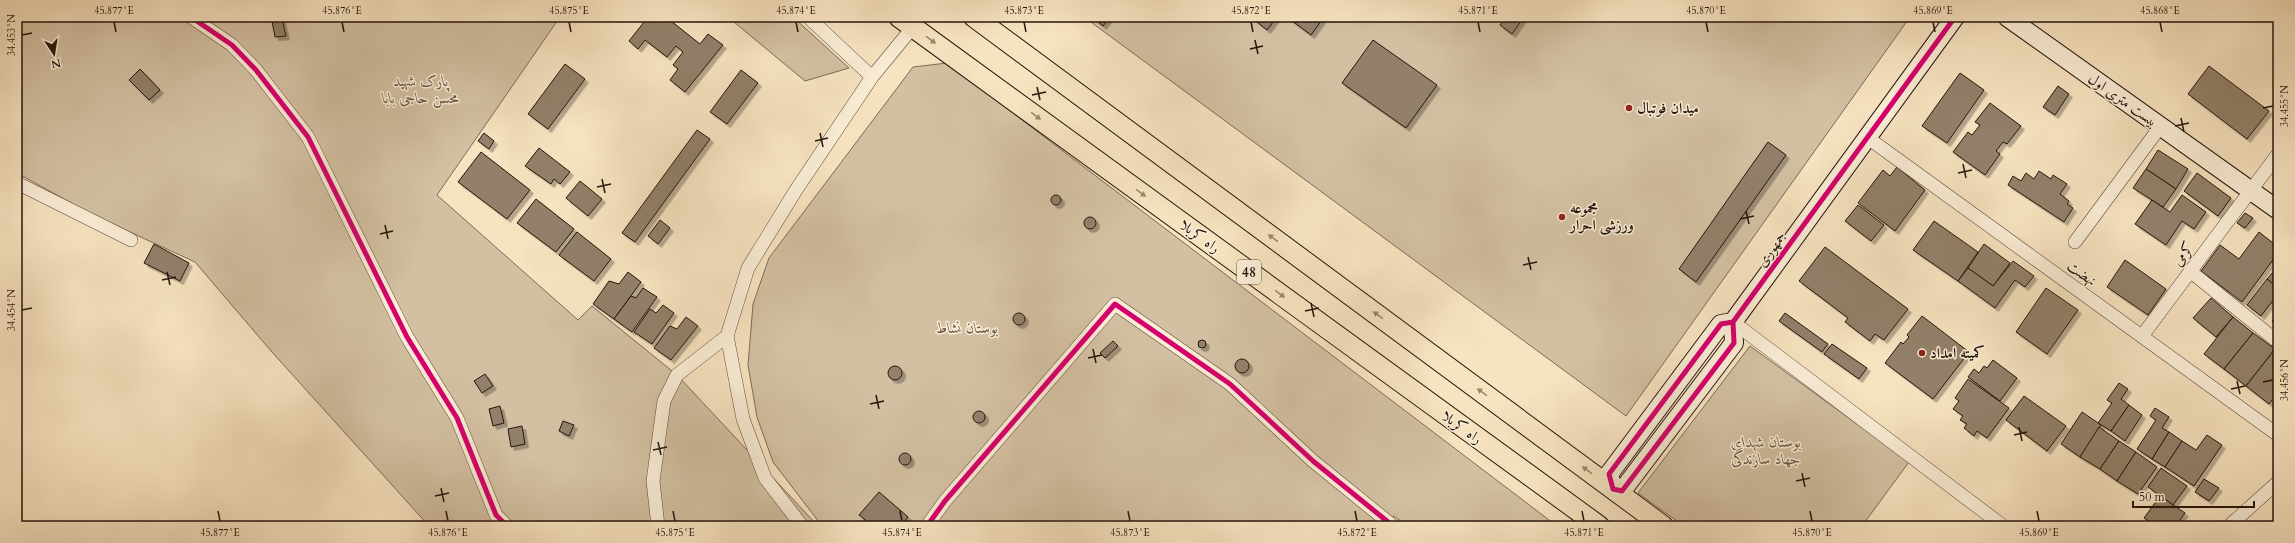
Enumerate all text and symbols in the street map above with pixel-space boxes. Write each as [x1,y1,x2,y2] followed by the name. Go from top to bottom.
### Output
[94,4,134,18] text: 45.877°E
[322,4,362,18] text: 45.876°E
[549,4,589,18] text: 45.875°E
[776,4,816,18] text: 45.874°E
[1004,4,1044,18] text: 45.873°E
[1231,4,1271,18] text: 45.872°E
[1458,4,1498,18] text: 45.871°E
[1686,4,1726,18] text: 45.870°E
[1913,4,1953,18] text: 45.869°E
[2140,4,2180,18] text: 45.868°E
[5,14,19,56] text: 34.453°N
[34,34,74,74] north arrow
[925,36,936,44] one-way arrow
[49,55,62,72] text: N
[2084,69,2162,131] street label: بیست متری اول
[381,71,459,108] park label: پارک شهید محسن حاجی بابا
[2278,85,2292,127] text: 34.455°N
[1637,98,1699,118] place label: میدان فوتبال
[1624,103,1634,113] marker: میدان فوتبال
[1031,112,1041,120] one-way arrow
[1136,189,1146,197] one-way arrow
[1568,198,1634,236] place label: مجموعه ورزشی احرار
[1557,212,1567,222] marker: مجموعه ورزشی احرار
[1176,214,1224,258] street label: راه کربلا
[1751,227,1791,271] street label: جمهوری
[1268,234,1278,242] one-way arrow
[2167,238,2199,270] street label: کرمی
[2063,255,2101,291] street label: نهضت
[1237,260,1261,284] road number: 48
[5,289,19,331] text: 34.454°N
[1275,290,1285,298] one-way arrow
[1372,311,1383,319] one-way arrow
[936,318,998,338] park label: بوستان نشاط
[1930,343,1985,363] place label: کمیته امداد
[1917,348,1927,358] marker: کمیته امداد
[2278,359,2292,401] text: 34.456°N
[1477,388,1488,397] one-way arrow
[1438,405,1486,449] street label: راه کربلا
[1731,432,1801,469] park label: بوستان شهدای جهاد سازندگی
[1581,465,1592,474] one-way arrow
[2133,483,2254,509] scale bar
[2139,489,2166,505] text: 50 m
[200,526,240,540] text: 45.877°E
[428,526,468,540] text: 45.876°E
[655,526,695,540] text: 45.875°E
[882,526,922,540] text: 45.874°E
[1110,526,1150,540] text: 45.873°E
[1337,526,1377,540] text: 45.872°E
[1564,526,1604,540] text: 45.871°E
[1792,526,1832,540] text: 45.870°E
[2019,526,2059,540] text: 45.869°E

